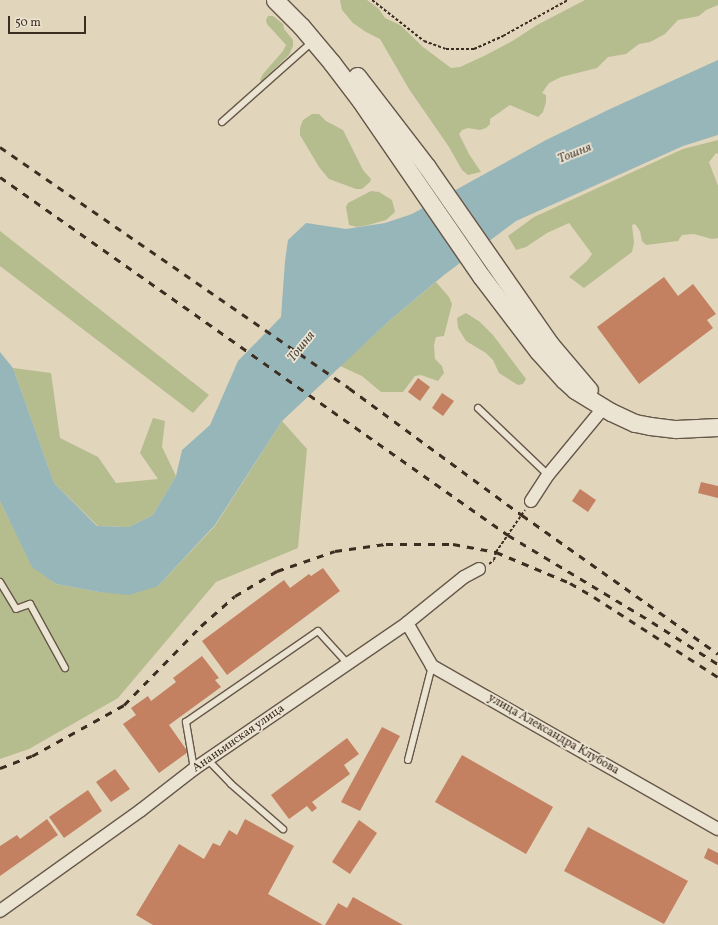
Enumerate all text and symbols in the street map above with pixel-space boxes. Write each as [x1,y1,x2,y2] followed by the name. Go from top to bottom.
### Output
[10,8,88,34] scale bar
[15,15,41,31] text: 50 m
[556,140,594,168] water label: Тошня
[285,329,319,365] water label: Тошня
[485,691,621,779] street label: улица Александра Клубова
[190,702,288,776] street label: Ананьинская улица

